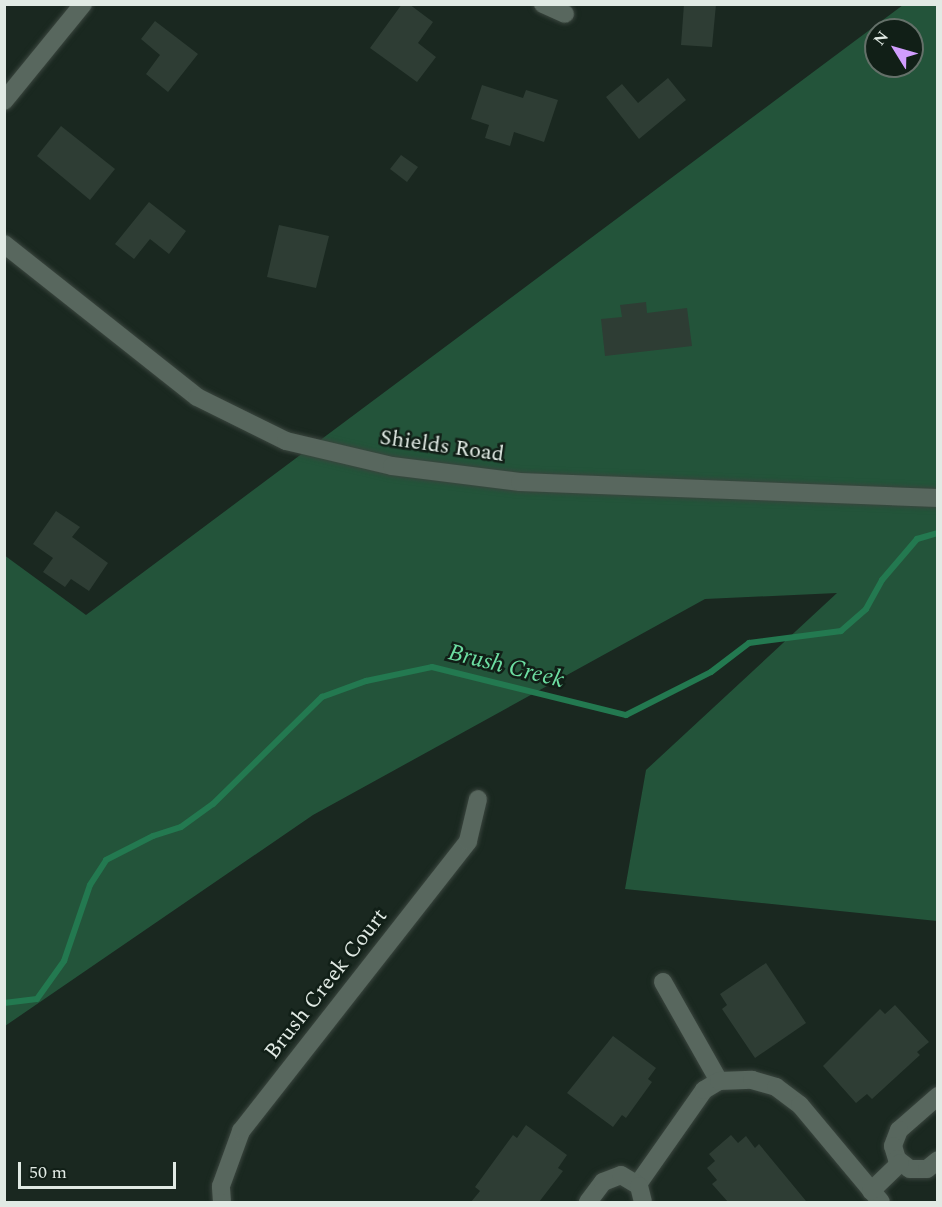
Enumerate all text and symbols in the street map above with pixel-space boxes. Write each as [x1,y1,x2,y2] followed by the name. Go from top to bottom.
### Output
[864,18,924,78] north arrow
[868,26,895,51] text: N
[378,424,506,468] street label: Shields Road
[445,639,567,695] water label: Brush Creek
[259,903,393,1065] street label: Brush Creek Court
[21,1150,178,1188] scale bar
[29,1159,67,1186] text: 50 m

